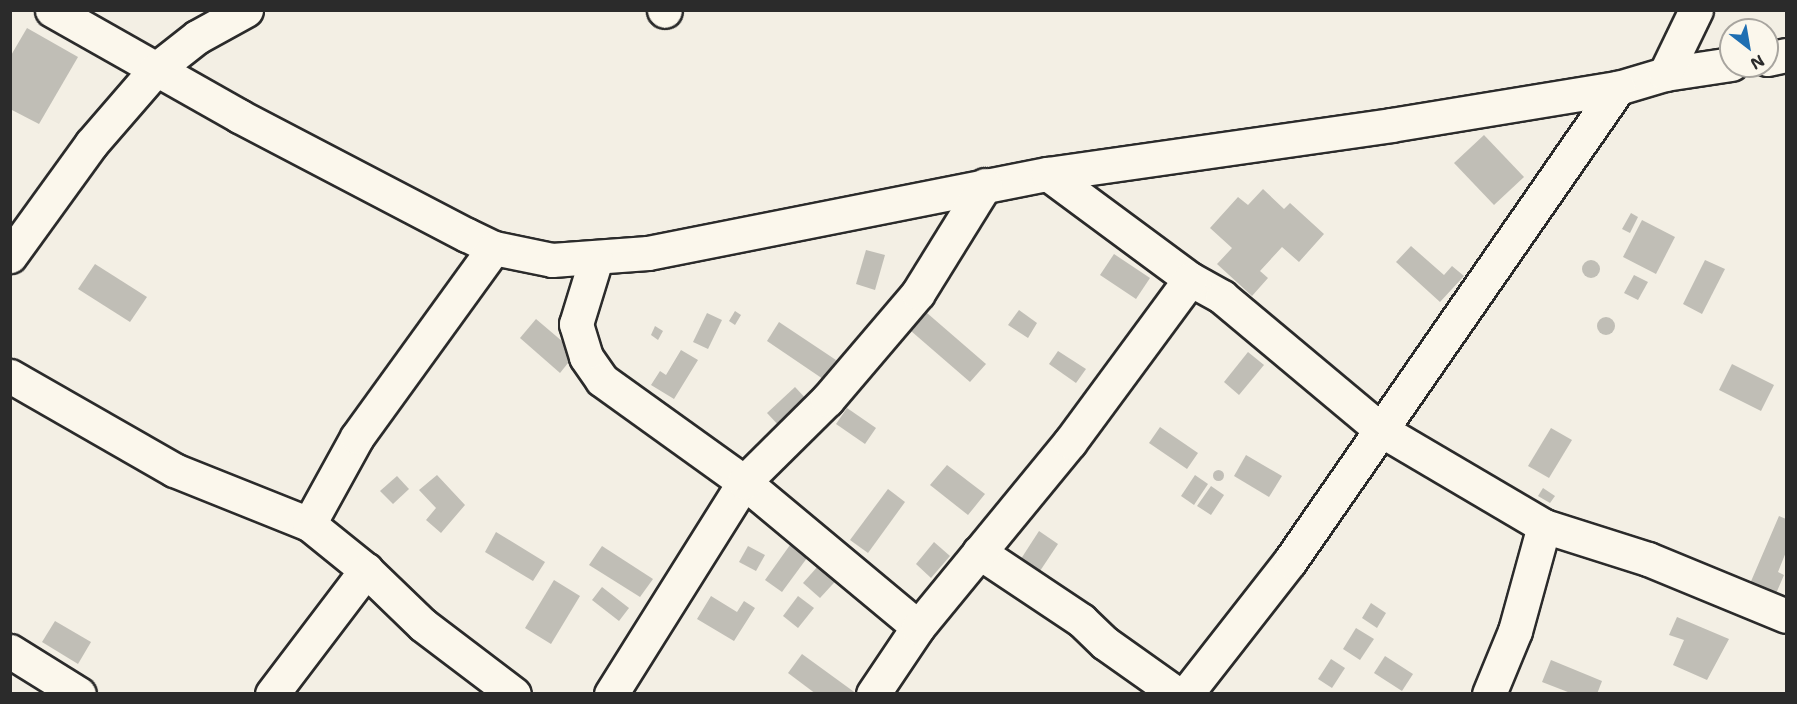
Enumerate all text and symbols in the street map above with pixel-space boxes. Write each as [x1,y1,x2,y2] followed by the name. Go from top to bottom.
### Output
[1719,18,1779,78] north arrow
[1747,50,1768,74] text: N

